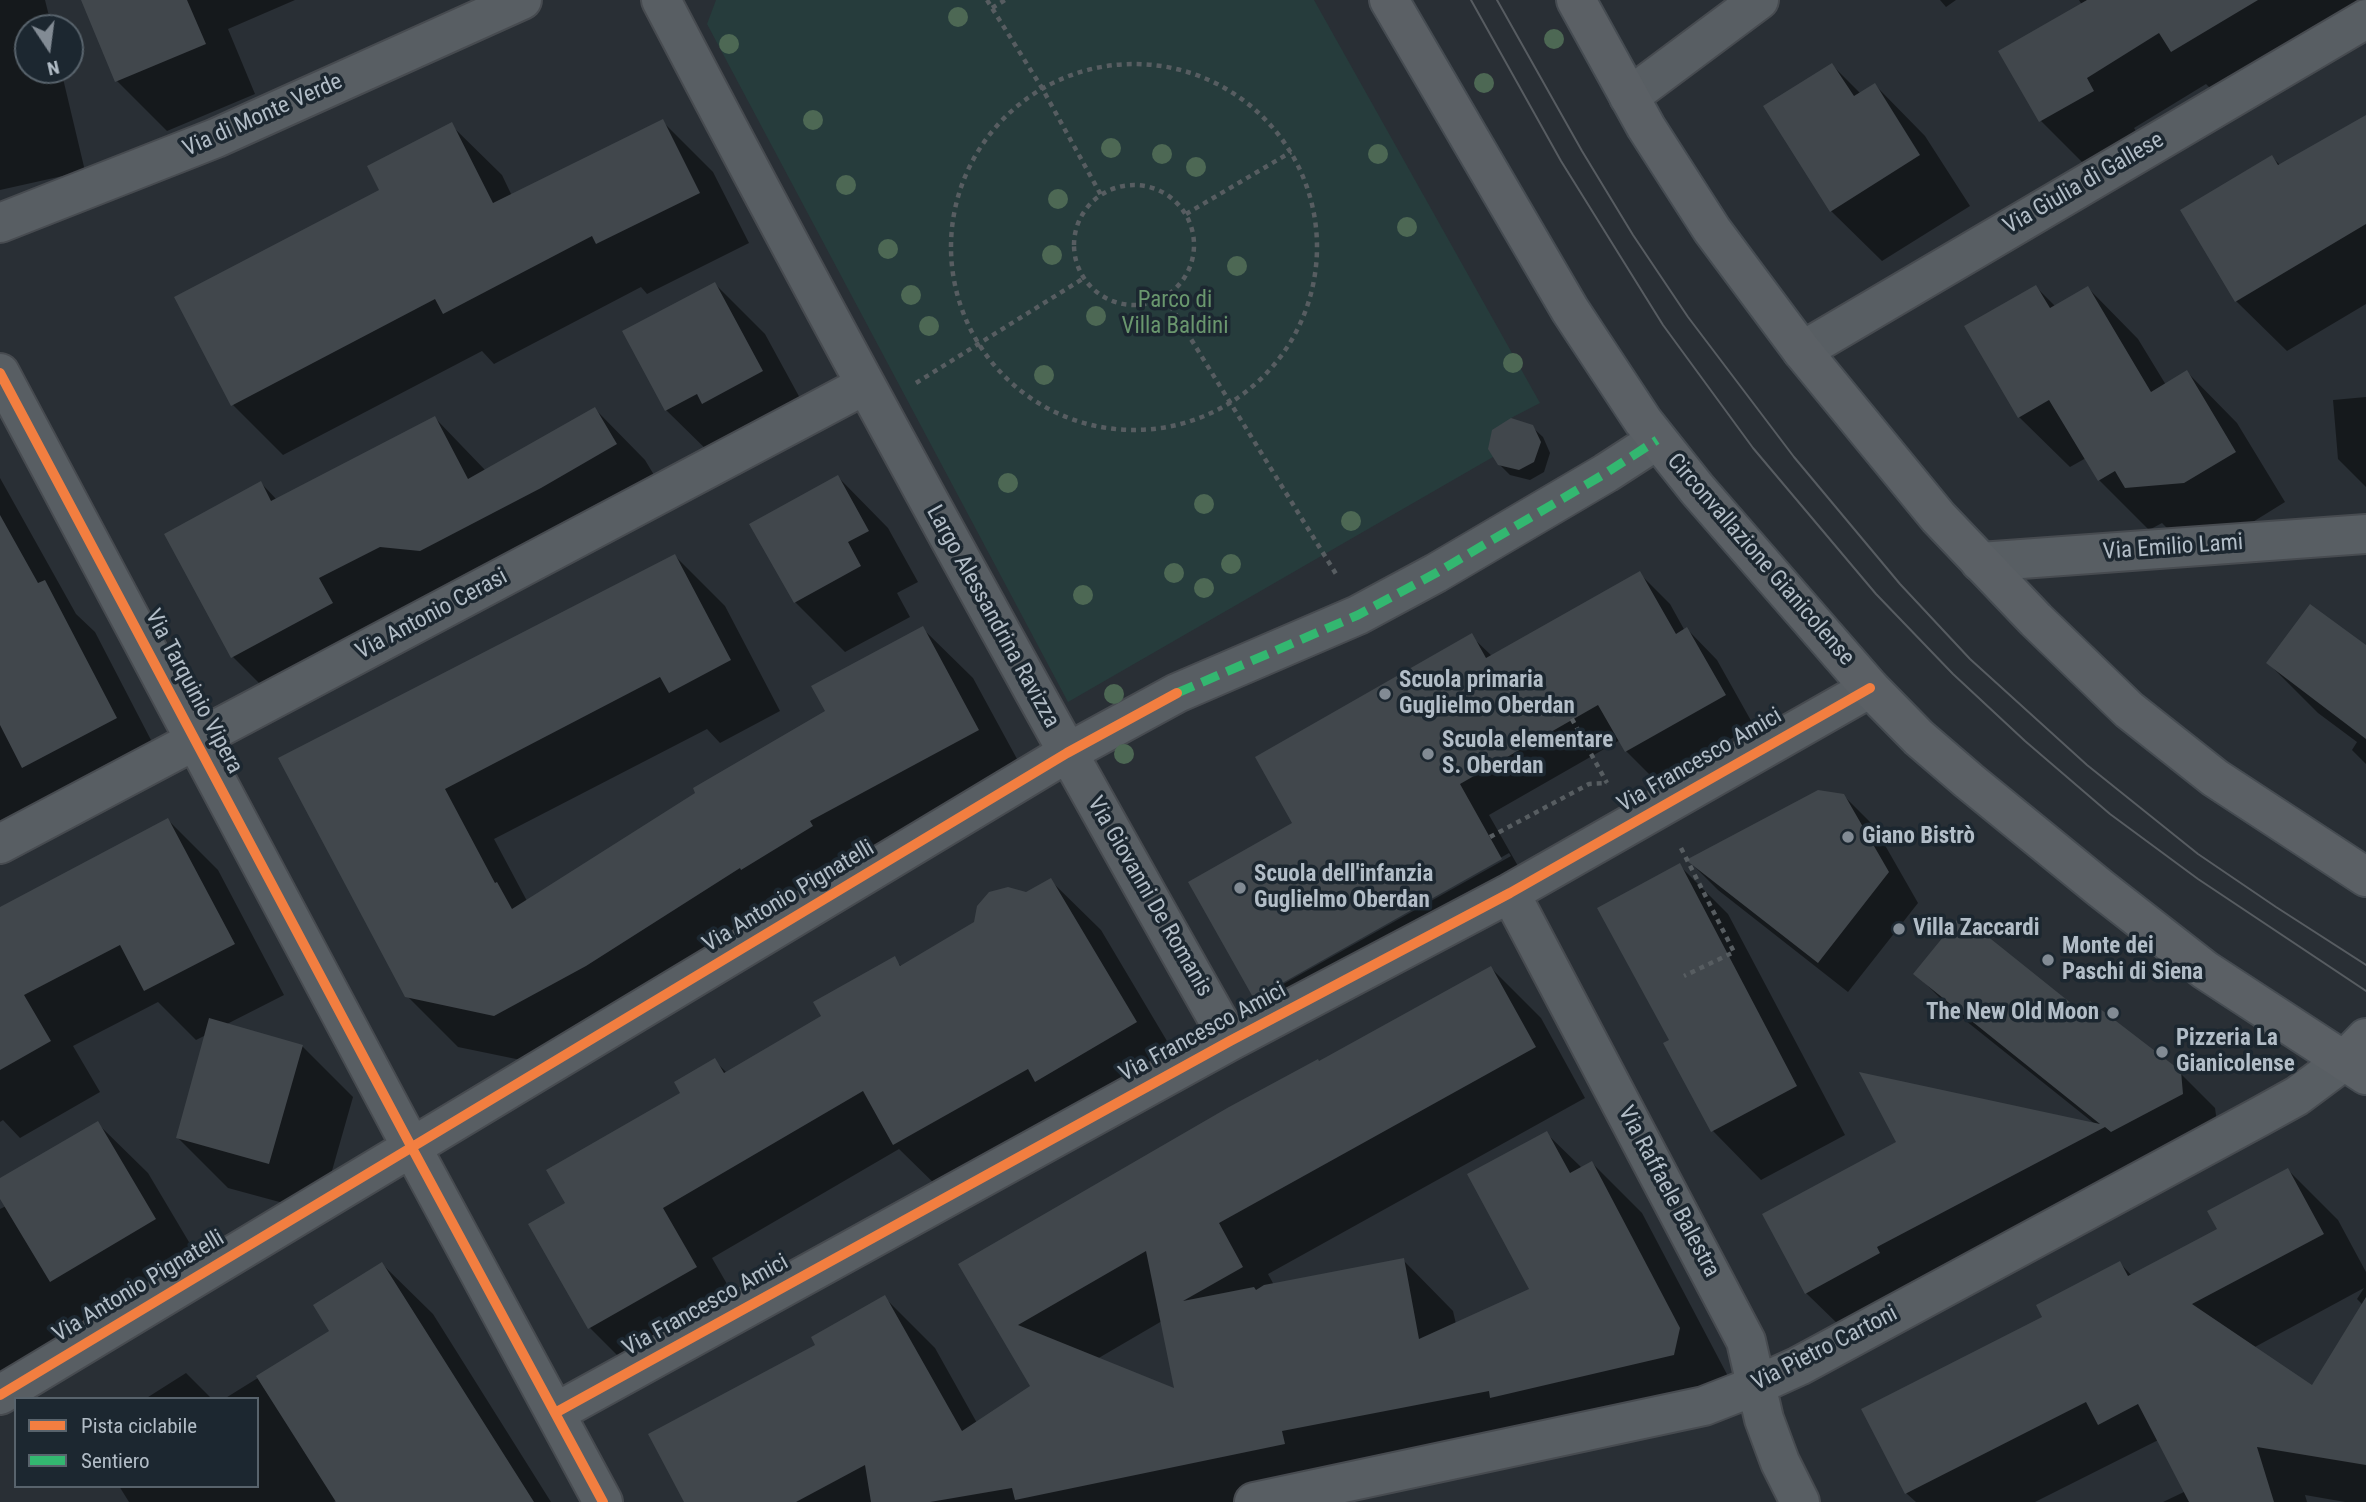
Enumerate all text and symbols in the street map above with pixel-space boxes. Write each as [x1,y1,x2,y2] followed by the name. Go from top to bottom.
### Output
[14,14,84,84] north arrow
[45,55,62,81] text: N
[179,69,347,163] street label: Via di Monte Verde
[1999,127,2169,241] street label: Via Giulia di Gallese
[1122,287,1228,341] park label: Parco di Villa Baldini
[1660,448,1860,672] street label: Circonvallazione Gianicolense
[919,501,1065,733] street label: Largo Alessandrina Ravizza
[2102,529,2244,567] street label: Via Emilio Lami
[352,564,512,666] street label: Via Antonio Cerasi
[138,605,248,779] street label: Via Tarquinio Vipera
[1399,667,1575,721] place label: Scuola primaria Guglielmo Oberdan
[1377,686,1393,702] marker: Scuola primaria Guglielmo Oberdan
[1613,703,1787,819] street label: Via Francesco Amici
[1442,727,1613,781] place label: Scuola elementare S. Oberdan
[1420,746,1436,762] marker: Scuola elementare S. Oberdan
[1080,792,1218,1002] street label: Via Giovanni De Romanis
[1862,823,1975,851] place label: Giano Bistrò
[1840,829,1856,845] marker: Giano Bistrò
[698,835,880,959] street label: Via Antonio Pignatelli
[1254,861,1433,915] place label: Scuola dell'infanzia Guglielmo Oberdan
[1232,880,1248,896] marker: Scuola dell'infanzia Guglielmo Oberdan
[1913,915,2039,943] place label: Villa Zaccardi
[1891,921,1907,937] marker: Villa Zaccardi
[2062,933,2203,987] place label: Monte dei Paschi di Siena
[2040,952,2056,968] marker: Monte dei Paschi di Siena
[1115,977,1291,1089] street label: Via Francesco Amici
[1926,999,2099,1027] place label: The New Old Moon
[2105,1005,2121,1021] marker: The New Old Moon
[2176,1025,2295,1079] place label: Pizzeria La Gianicolense
[2154,1044,2170,1060] marker: Pizzeria La Gianicolense
[1611,1102,1725,1282] street label: Via Raffaele Balestra
[48,1225,230,1349] street label: Via Antonio Pignatelli
[618,1249,794,1363] street label: Via Francesco Amici
[1748,1300,1902,1398] street label: Via Pietro Cartoni
[14,1397,259,1488] legend
[81,1414,197,1438] text: Pista ciclabile
[81,1449,150,1473] text: Sentiero

